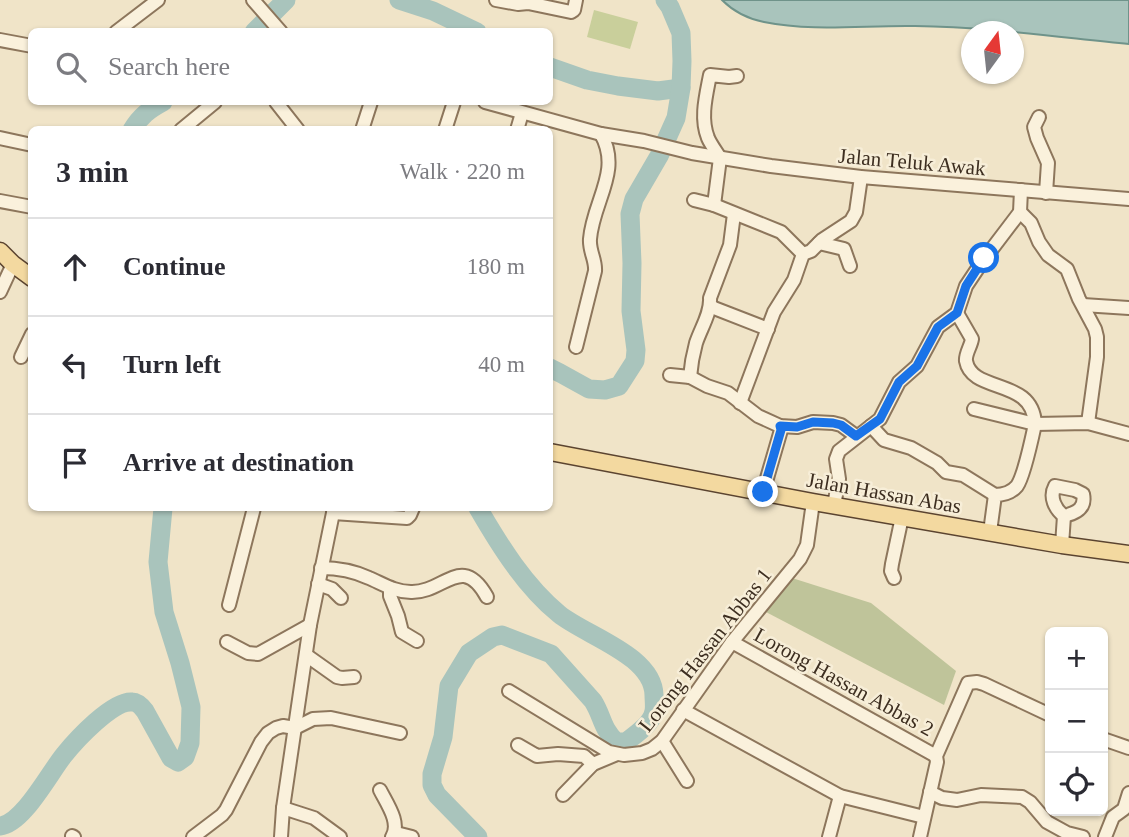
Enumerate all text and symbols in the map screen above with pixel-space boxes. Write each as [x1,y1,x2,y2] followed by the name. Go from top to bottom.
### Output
[961,21,1024,84] north arrow
[28,28,553,105] search box
[52,48,90,86] icon: search
[108,52,230,81] text: Search here
[837,144,987,180] street label: Jalan Teluk Awak
[56,155,129,188] text: 3 min
[400,159,525,184] text: Walk · 220 m
[968,242,999,273] route start
[56,248,94,286] icon: ahead
[123,252,226,281] text: Continue
[467,254,525,279] text: 180 m
[56,346,94,384] icon: left
[123,350,221,379] text: Turn left
[478,352,525,377] text: 40 m
[56,444,94,482] icon: arrive
[123,448,354,477] text: Arrive at destination
[805,468,963,518] street label: Jalan Hassan Abas
[747,476,778,507] route end
[634,563,776,737] street label: Lorong Hassan Abbas 1
[750,623,938,741] street label: Lorong Hassan Abbas 2
[1045,627,1108,816] map controls
[1045,627,1108,690] button: +
[1045,690,1108,753] button: −
[1045,753,1108,816] button: locate

